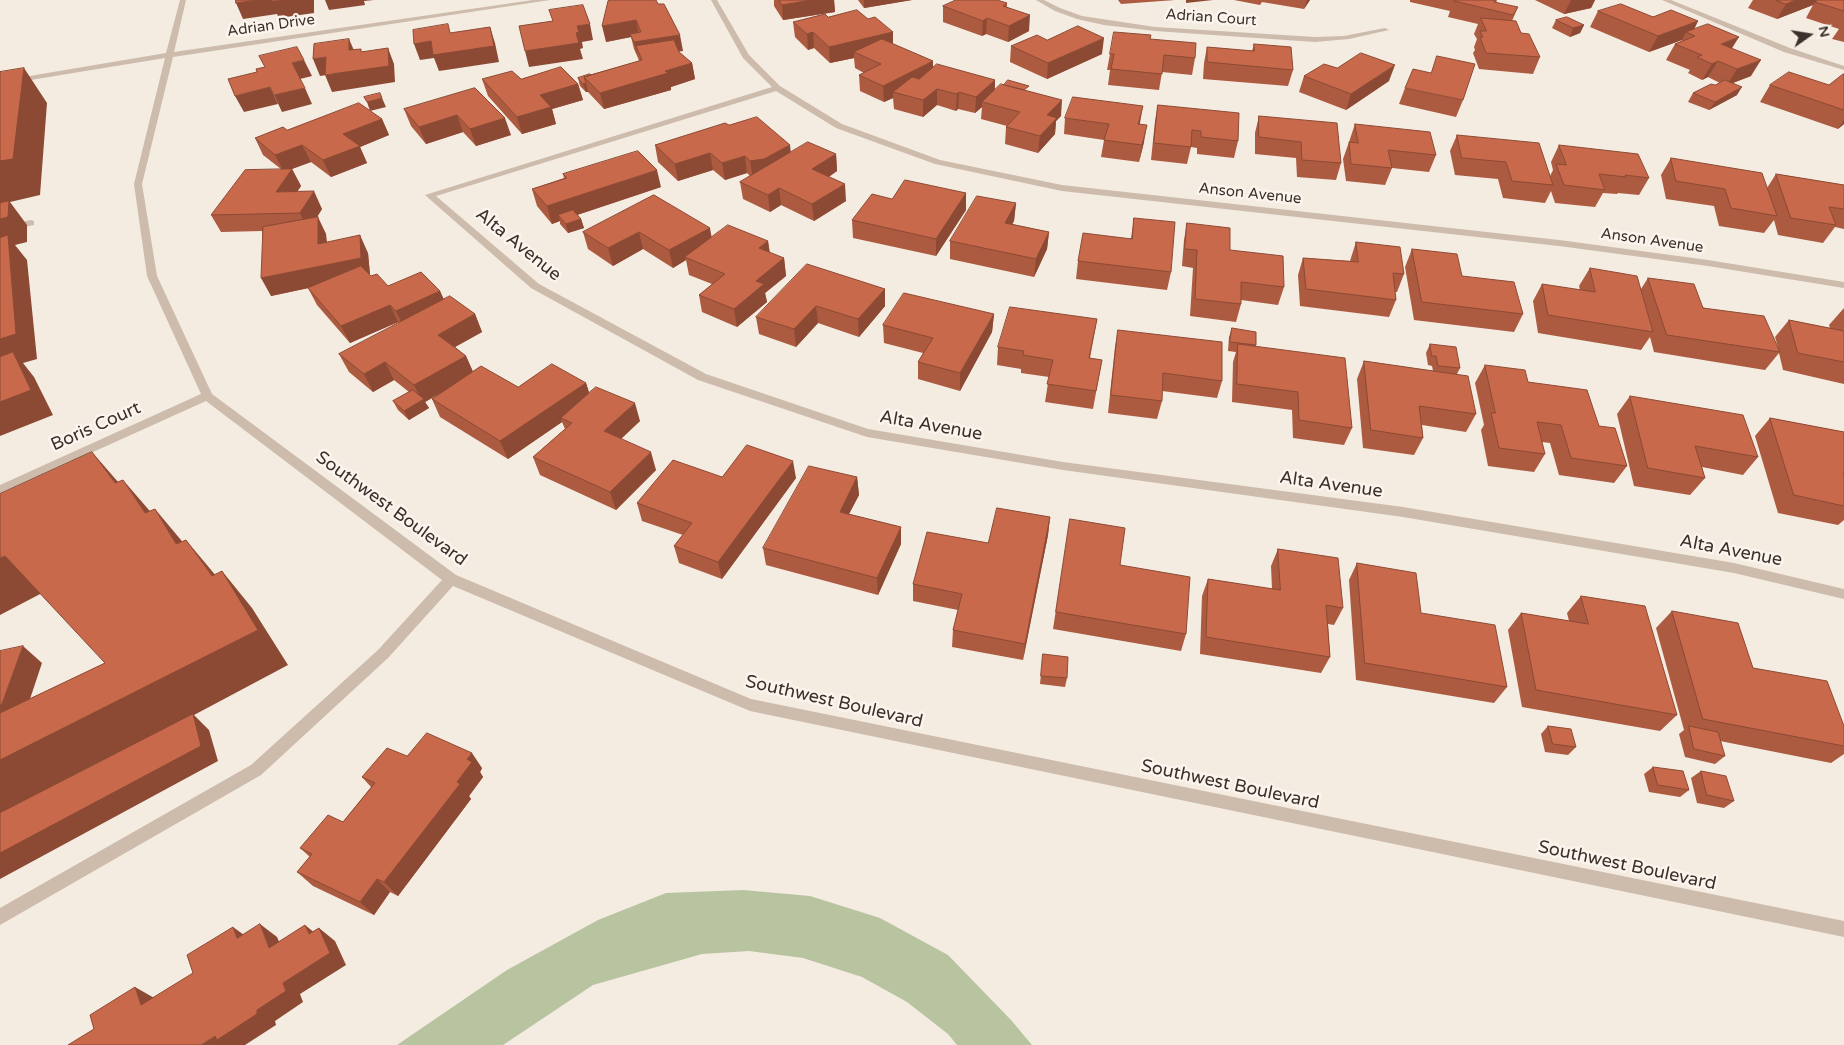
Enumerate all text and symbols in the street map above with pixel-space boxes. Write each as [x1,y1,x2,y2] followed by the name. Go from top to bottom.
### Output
[1165,6,1257,30] street label: Adrian Court
[1784,10,1834,60] north arrow
[226,11,316,41] street label: Adrian Drive
[1815,24,1834,39] text: N
[1198,180,1302,208] street label: Anson Avenue
[471,204,565,286] street label: Alta Avenue
[1600,225,1704,257] street label: Anson Avenue
[48,398,144,456] street label: Boris Court
[878,406,984,446] street label: Alta Avenue
[311,447,471,571] street label: Southwest Boulevard
[1278,467,1384,503] street label: Alta Avenue
[1678,530,1784,572] street label: Alta Avenue
[743,671,925,733] street label: Southwest Boulevard
[1139,756,1321,814] street label: Southwest Boulevard
[1536,837,1718,895] street label: Southwest Boulevard

